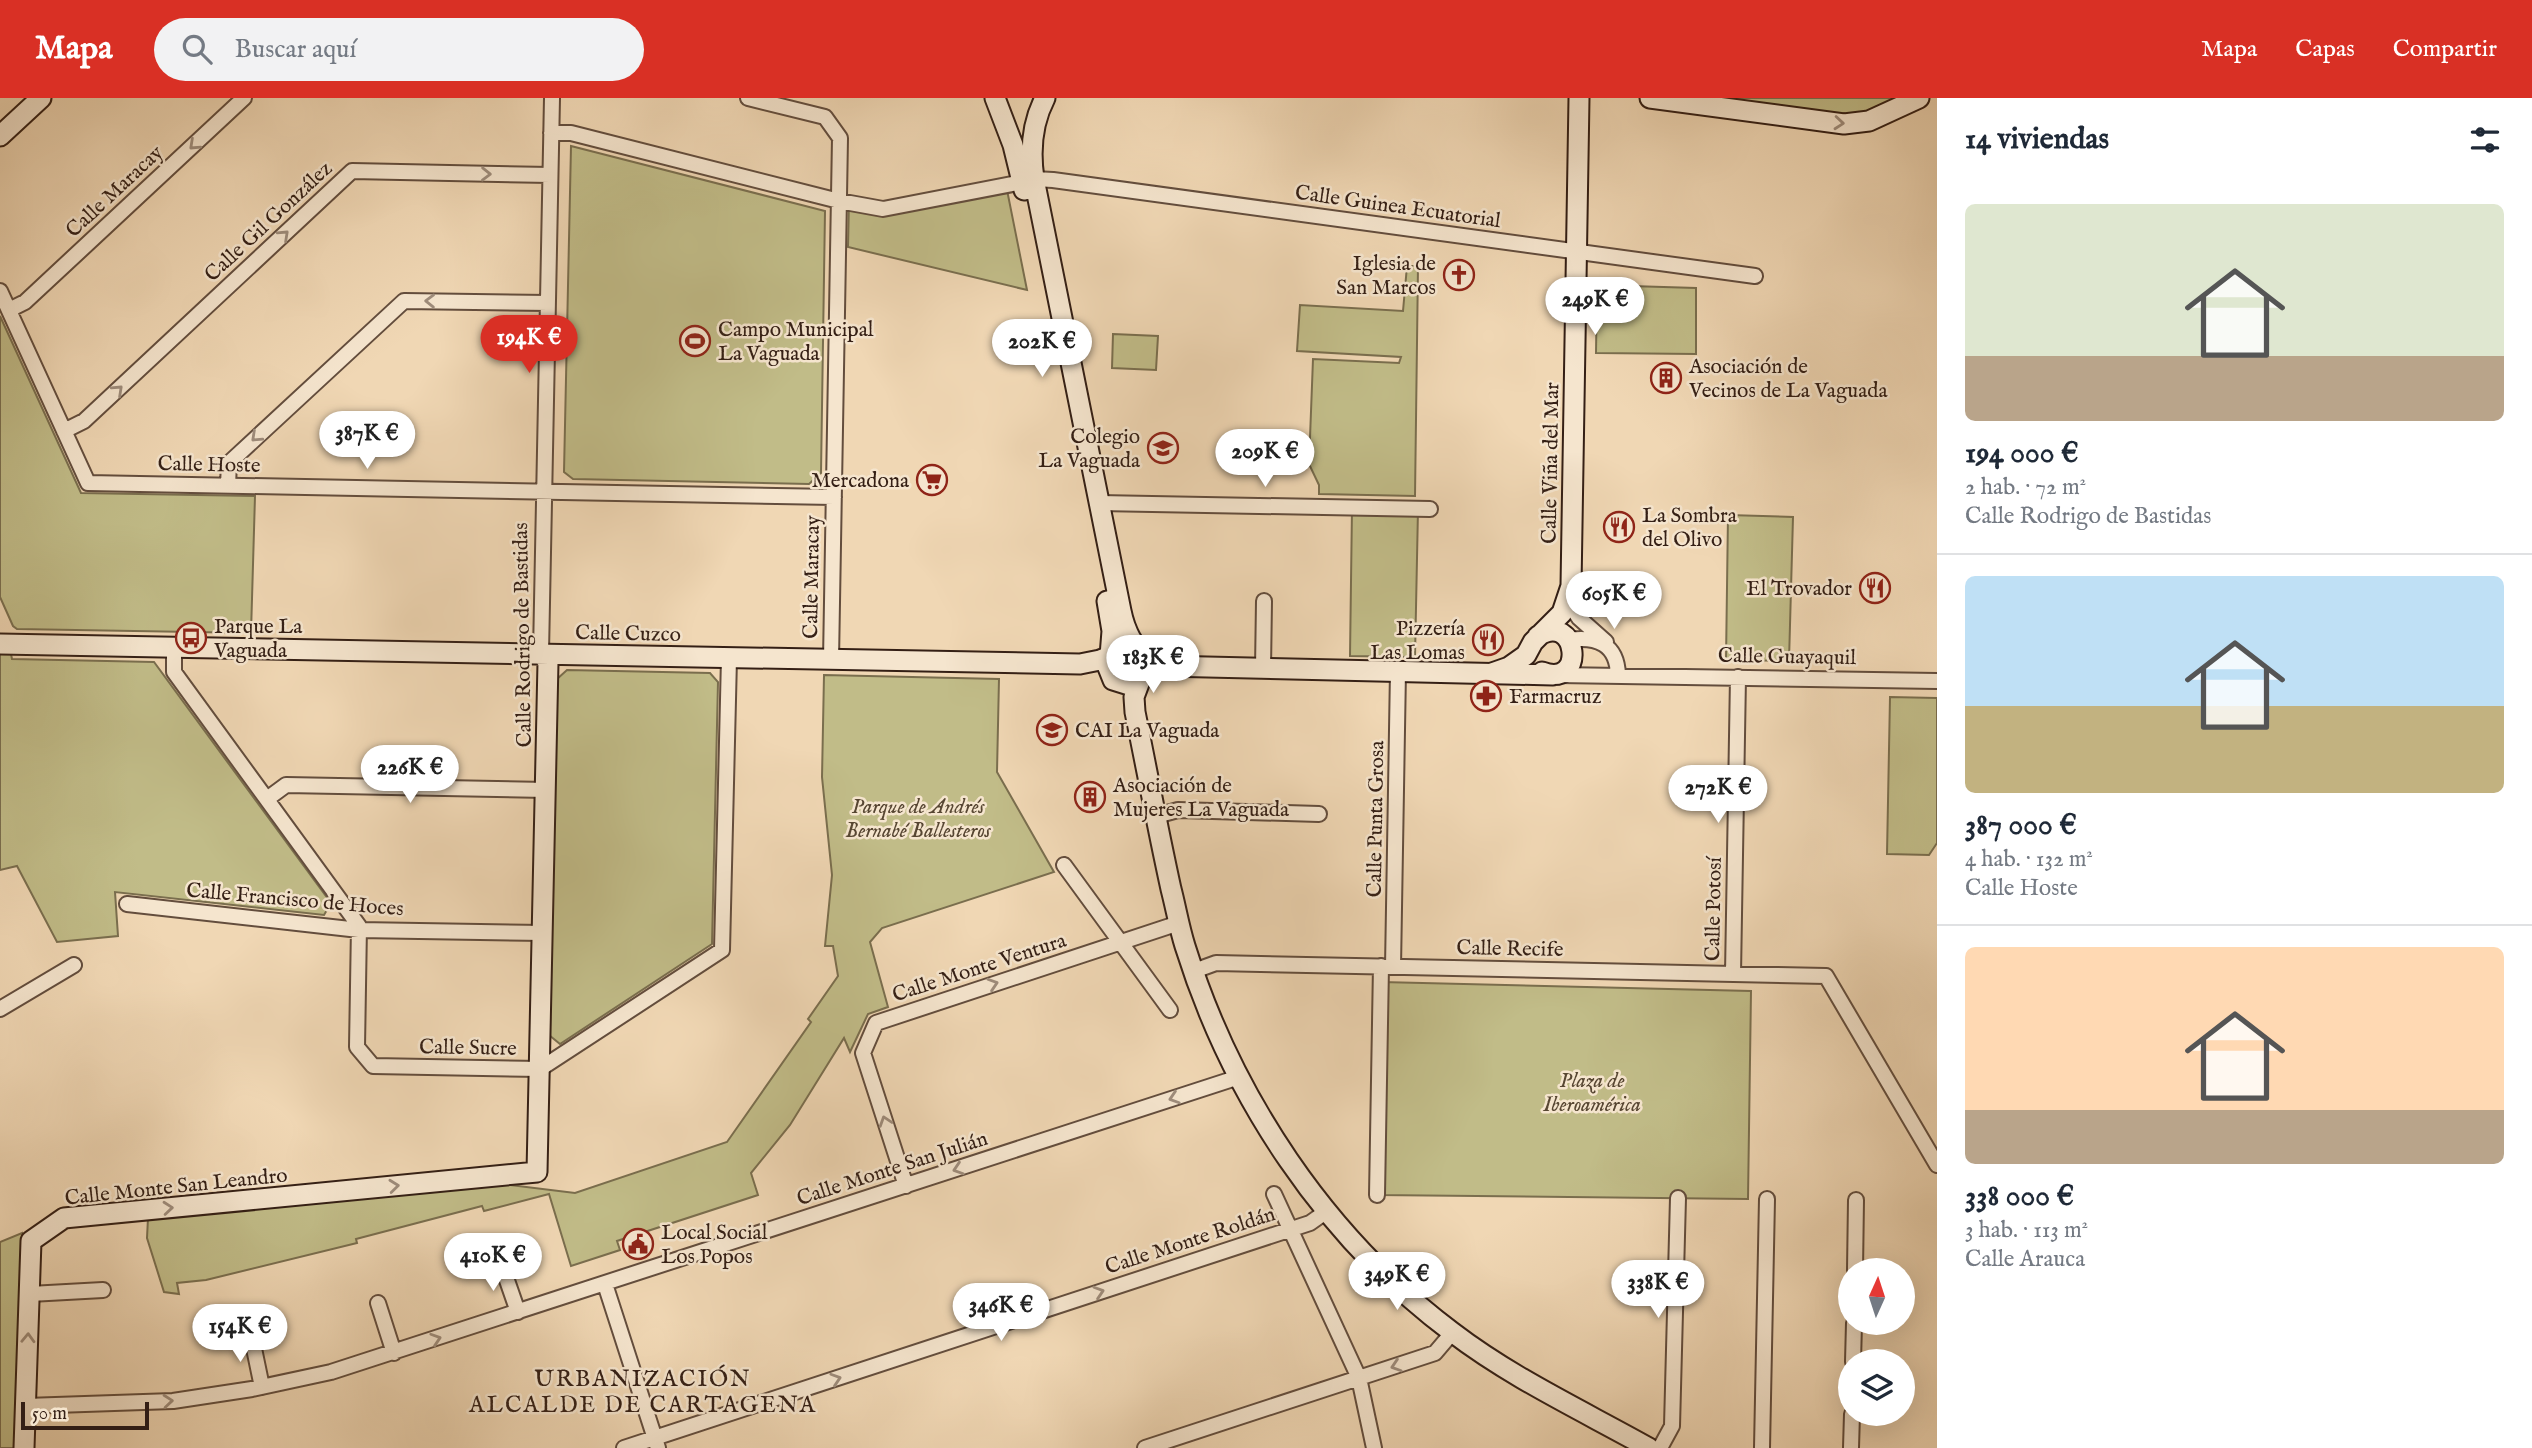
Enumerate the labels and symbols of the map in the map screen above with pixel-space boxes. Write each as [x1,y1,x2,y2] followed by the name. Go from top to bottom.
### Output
[1834,115,1845,130] one-way arrow
[190,136,203,149] one-way arrow
[61,140,170,244] street label: Calle Maracay
[199,156,339,288] street label: Calle Gil González
[481,166,492,181] one-way arrow
[1293,180,1503,235] street label: Calle Guinea Ecuatorial
[276,230,289,243] one-way arrow
[1336,251,1436,302] place label: Iglesia de San Marcos
[1442,258,1476,292] church icon: Iglesia de San Marcos
[1538,278,1652,337] pin: 249K €
[425,293,435,309] one-way arrow
[472,316,586,375] pin: 194K €
[718,317,874,368] place label: Campo Municipal La Vaguada
[985,320,1099,379] pin: 202K €
[678,324,712,358] sports icon: Campo Municipal La Vaguada
[1688,354,1888,405] place label: Asociación de Vecinos de La Vaguada
[1649,361,1683,395] building icon: Asociación de Vecinos de La Vaguada
[1537,382,1566,544] street label: Calle Viña del Mar
[110,386,123,398] one-way arrow
[310,412,424,471] pin: 387K €
[1038,424,1141,475] place label: Colegio La Vaguada
[251,429,264,441] one-way arrow
[1208,430,1322,489] pin: 209K €
[1146,431,1180,465] school or university icon: Colegio La Vaguada
[157,451,261,480] street label: Calle Hoste
[915,463,949,497] supermarket icon: Mercadona
[811,468,910,495] place label: Mercadona
[1642,503,1738,554] place label: La Sombra del Olivo
[1602,510,1636,544] restaurant icon: La Sombra del Olivo
[798,514,827,639] street label: Calle Maracay
[508,522,539,748] street label: Calle Rodrigo de Bastidas
[1858,571,1892,605] restaurant icon: El Trovador
[1557,572,1671,631] pin: 605K €
[1746,576,1852,603] place label: El Trovador
[213,614,303,665] place label: Parque La Vaguada
[1370,616,1466,667] place label: Pizzería Las Lomas
[575,620,681,649] street label: Calle Cuzco
[174,621,208,655] bus stop icon: Parque La Vaguada
[1471,623,1505,657] restaurant icon: Pizzería Las Lomas
[1096,636,1210,695] pin: 183K €
[1718,643,1856,672] street label: Calle Guayaquil
[1469,679,1503,713] pharmacy icon: Farmacruz
[1509,684,1602,711] place label: Farmacruz
[1035,713,1069,747] school or university icon: CAI La Vaguada
[1075,718,1220,745] place label: CAI La Vaguada
[1362,739,1391,898] street label: Calle Punta Grosa
[353,746,467,805] pin: 226K €
[1661,766,1775,825] pin: 272K €
[1112,773,1290,824] place label: Asociación de Mujeres La Vaguada
[1073,780,1107,814] building icon: Asociación de Mujeres La Vaguada
[845,794,992,845] park label: Parque de Andrés Bernabé Ballesteros
[1700,855,1729,961] street label: Calle Potosí
[185,878,405,923] street label: Calle Francisco de Hoces
[889,927,1071,1009] street label: Calle Monte Ventura
[1456,935,1564,964] street label: Calle Recife
[987,978,999,993] one-way arrow
[419,1034,517,1063] street label: Calle Sucre
[1542,1068,1641,1119] park label: Plaza de Iberoamérica
[1168,1090,1181,1104] one-way arrow
[879,1115,893,1127] one-way arrow
[794,1126,991,1213] street label: Calle Monte San Julián
[952,1161,964,1175] one-way arrow
[63,1162,289,1213] street label: Calle Monte San Leandro
[389,1179,400,1194] one-way arrow
[163,1201,174,1216] one-way arrow
[1102,1201,1279,1282] street label: Calle Monte Roldán
[661,1220,768,1271] place label: Local Social Los Popos
[621,1227,655,1261] public building icon: Local Social Los Popos
[436,1234,550,1293] pin: 410K €
[1340,1252,1454,1312] pin: 349K €
[1838,1258,1914,1335] north arrow
[1601,1260,1715,1320] pin: 338K €
[944,1284,1058,1343] pin: 346K €
[1093,1286,1105,1301] one-way arrow
[183,1304,297,1364] pin: 154K €
[21,1332,36,1343] one-way arrow
[430,1333,442,1347] one-way arrow
[1390,1358,1402,1372] one-way arrow
[468,1364,817,1420] district label: URBANIZACIÓN ALCALDE DE CARTAGENA
[830,1372,842,1387] one-way arrow
[162,1394,173,1409] one-way arrow
[21,1399,149,1431] scale bar

